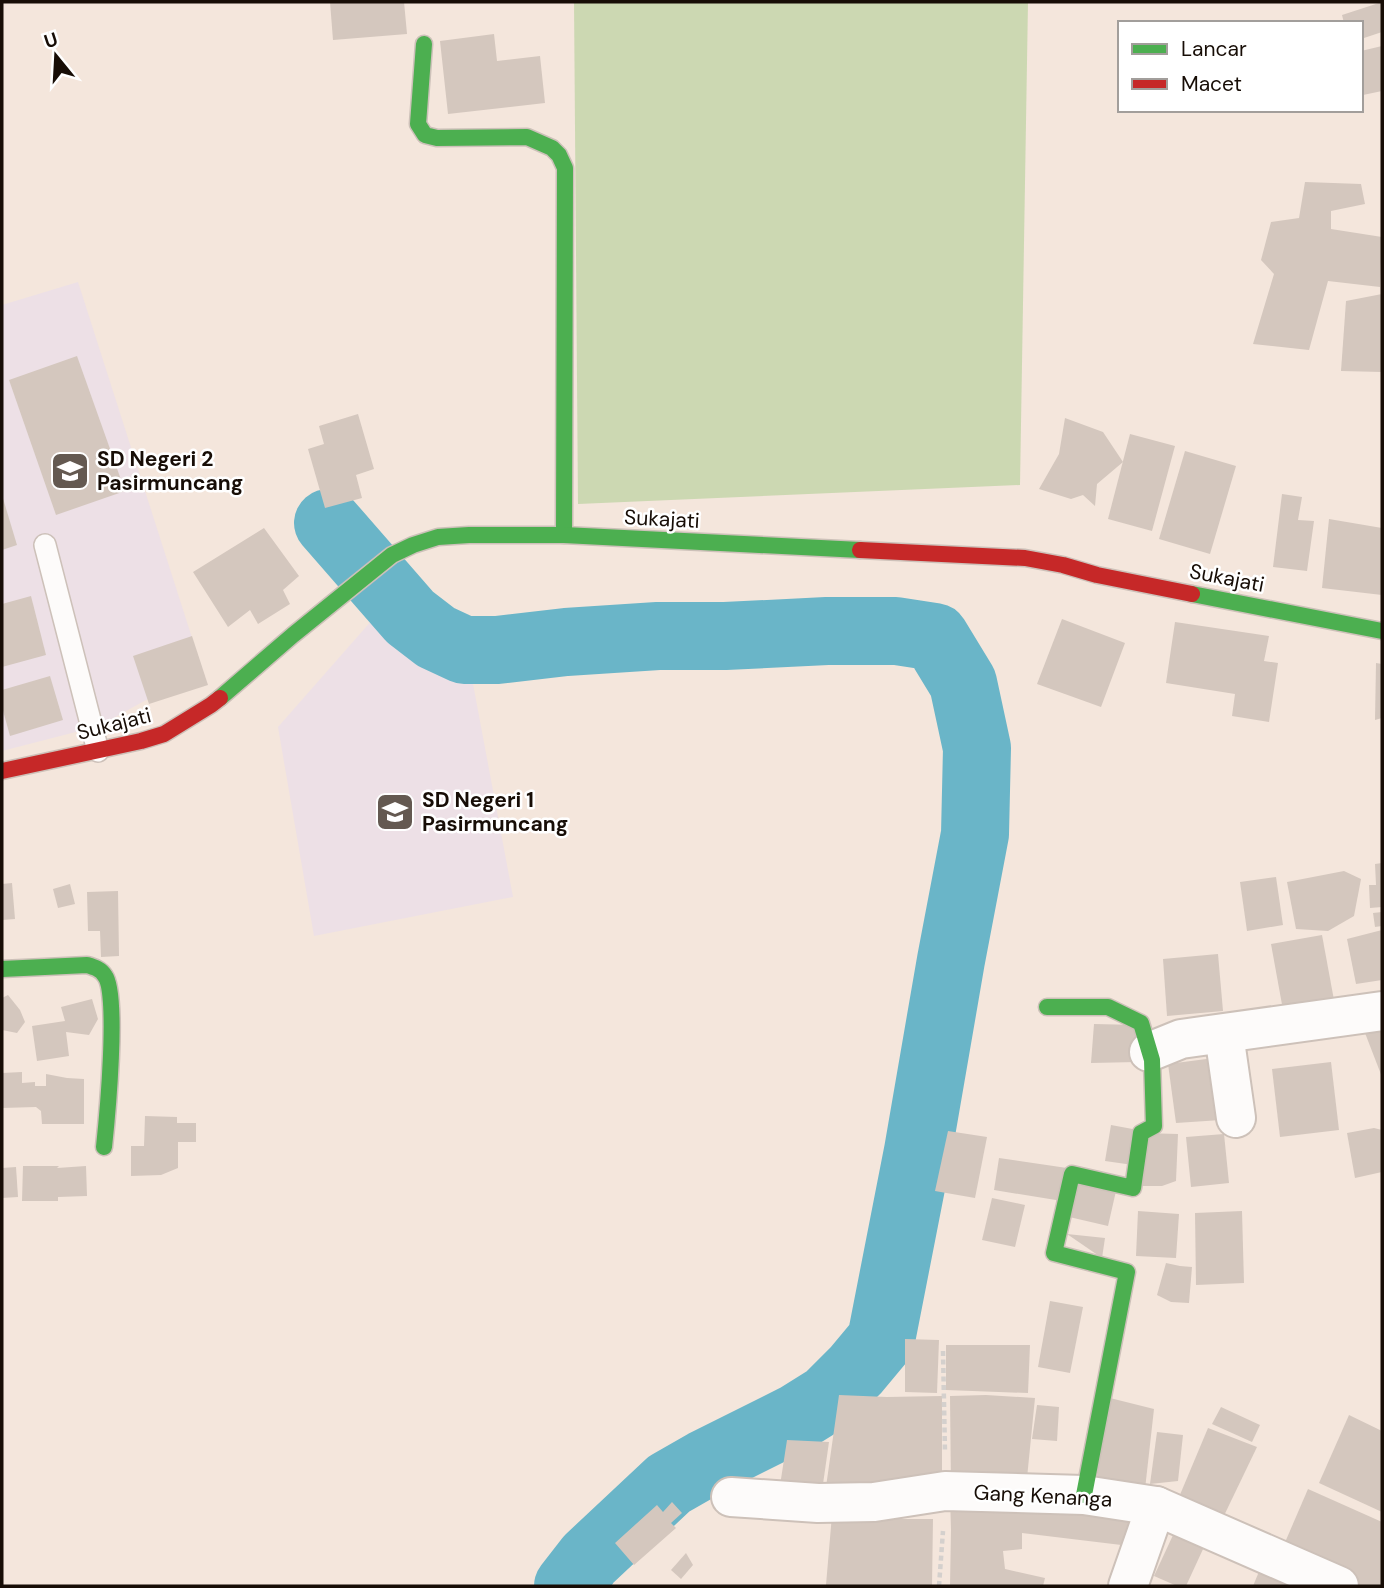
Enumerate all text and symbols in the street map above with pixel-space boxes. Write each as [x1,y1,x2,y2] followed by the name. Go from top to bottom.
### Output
[21,21,91,91] north arrow
[1118,21,1363,112] legend
[41,26,61,54] text: U
[1181,35,1247,63] text: Lancar
[1181,70,1242,98] text: Macet
[97,445,243,497] place label: SD Negeri 2 Pasirmuncang
[49,450,91,492] school or university icon: SD Negeri 2 Pasirmuncang
[623,503,701,535] street label: Sukajati
[1187,557,1267,599] street label: Sukajati
[74,701,154,747] street label: Sukajati
[422,786,568,838] place label: SD Negeri 1 Pasirmuncang
[374,791,416,833] school or university icon: SD Negeri 1 Pasirmuncang
[973,1478,1113,1514] street label: Gang Kenanga

